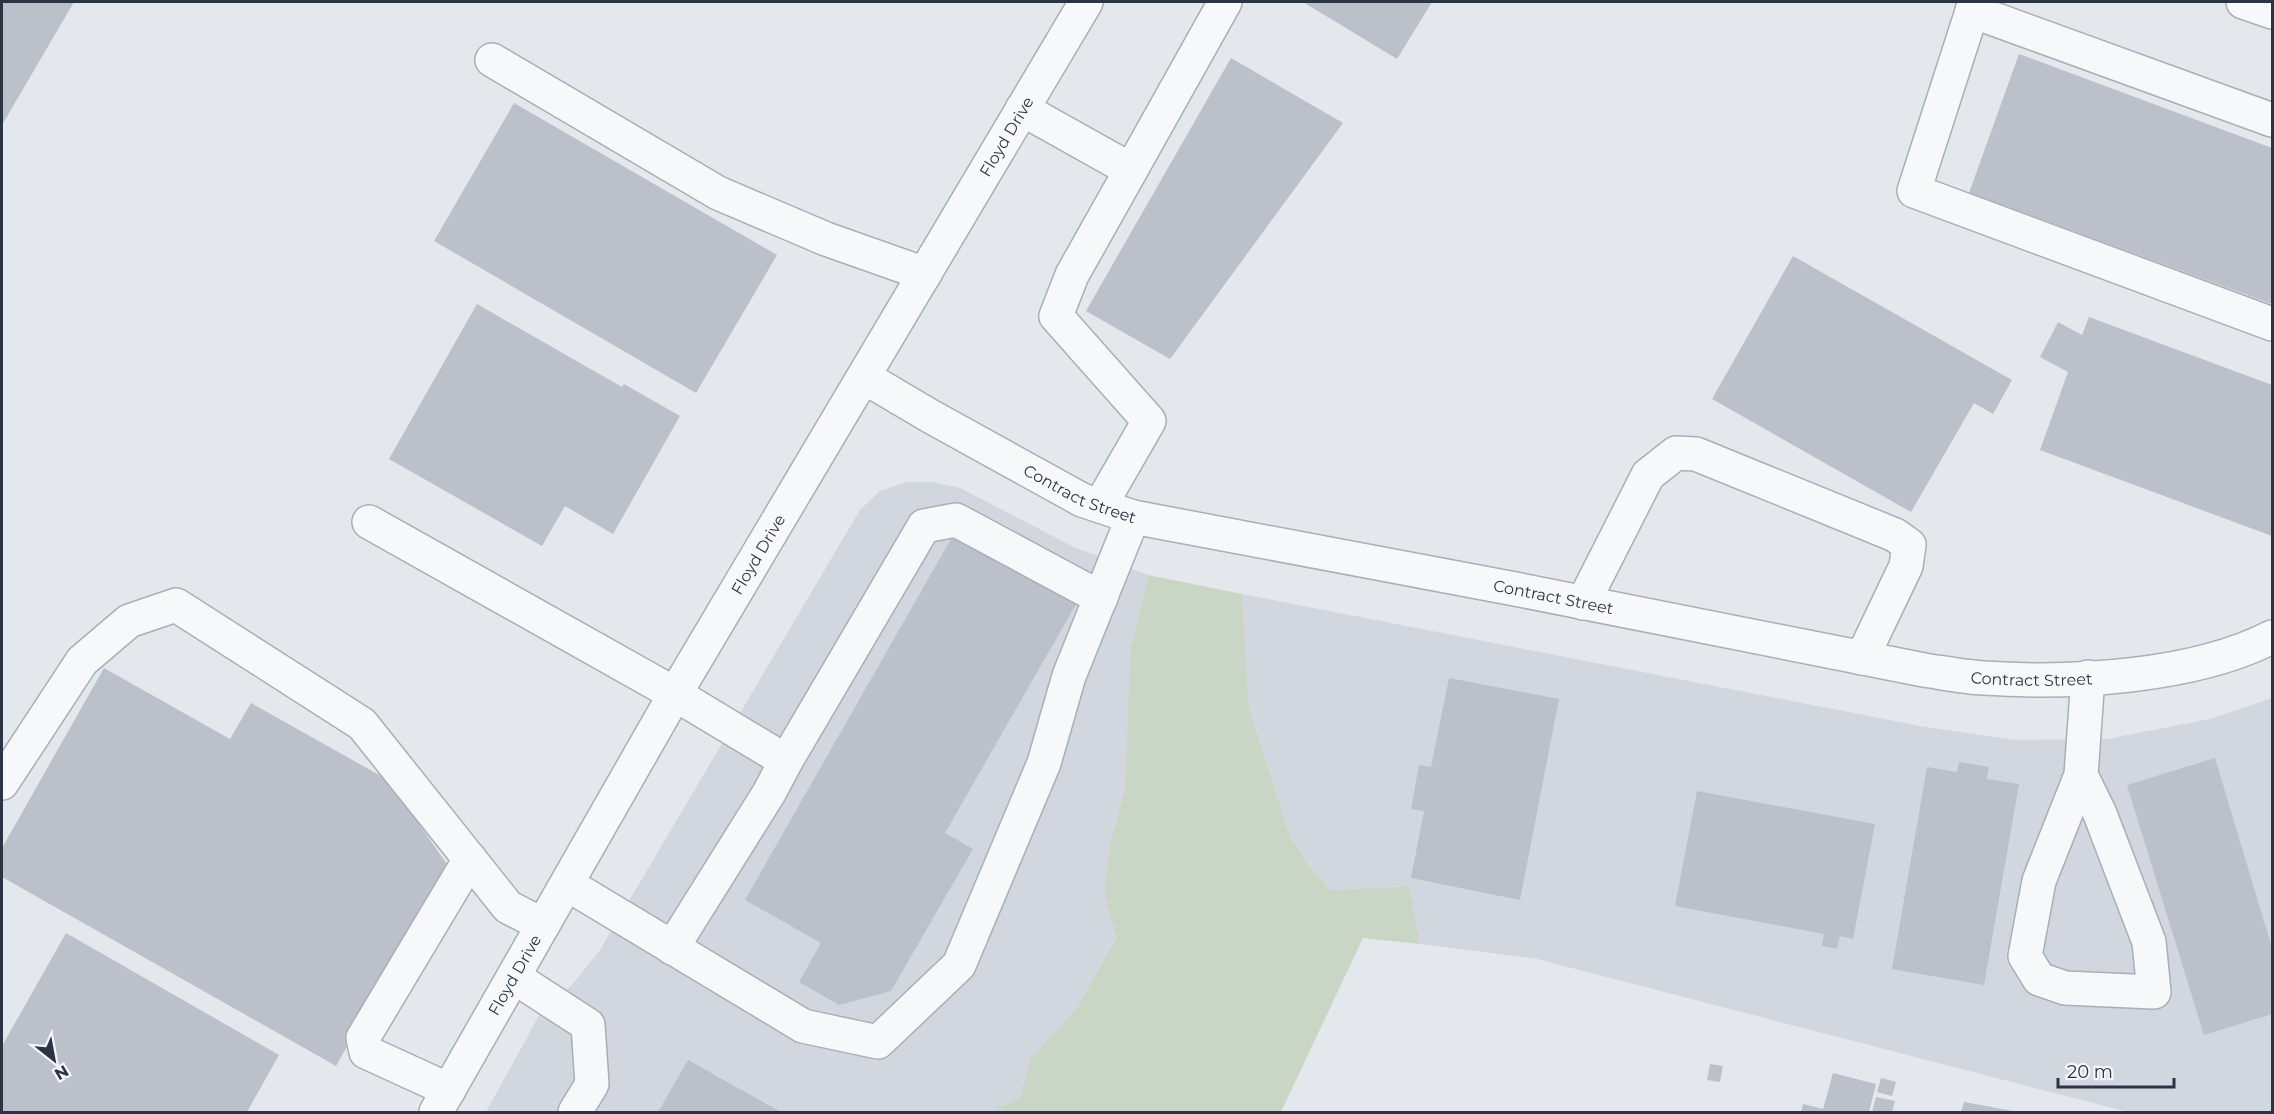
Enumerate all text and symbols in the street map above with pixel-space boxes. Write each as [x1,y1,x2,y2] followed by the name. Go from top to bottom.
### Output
[976,93,1038,180] street label: Floyd Drive
[1020,461,1139,528] street label: Contract Street
[727,511,789,598] street label: Floyd Drive
[1492,576,1615,618] street label: Contract Street
[1970,668,2094,690] street label: Contract Street
[484,931,545,1019] street label: Floyd Drive
[24,1030,84,1090] north arrow
[2058,1051,2174,1089] scale bar
[51,1061,72,1084] text: N
[2067,1061,2113,1083] text: 20 m

